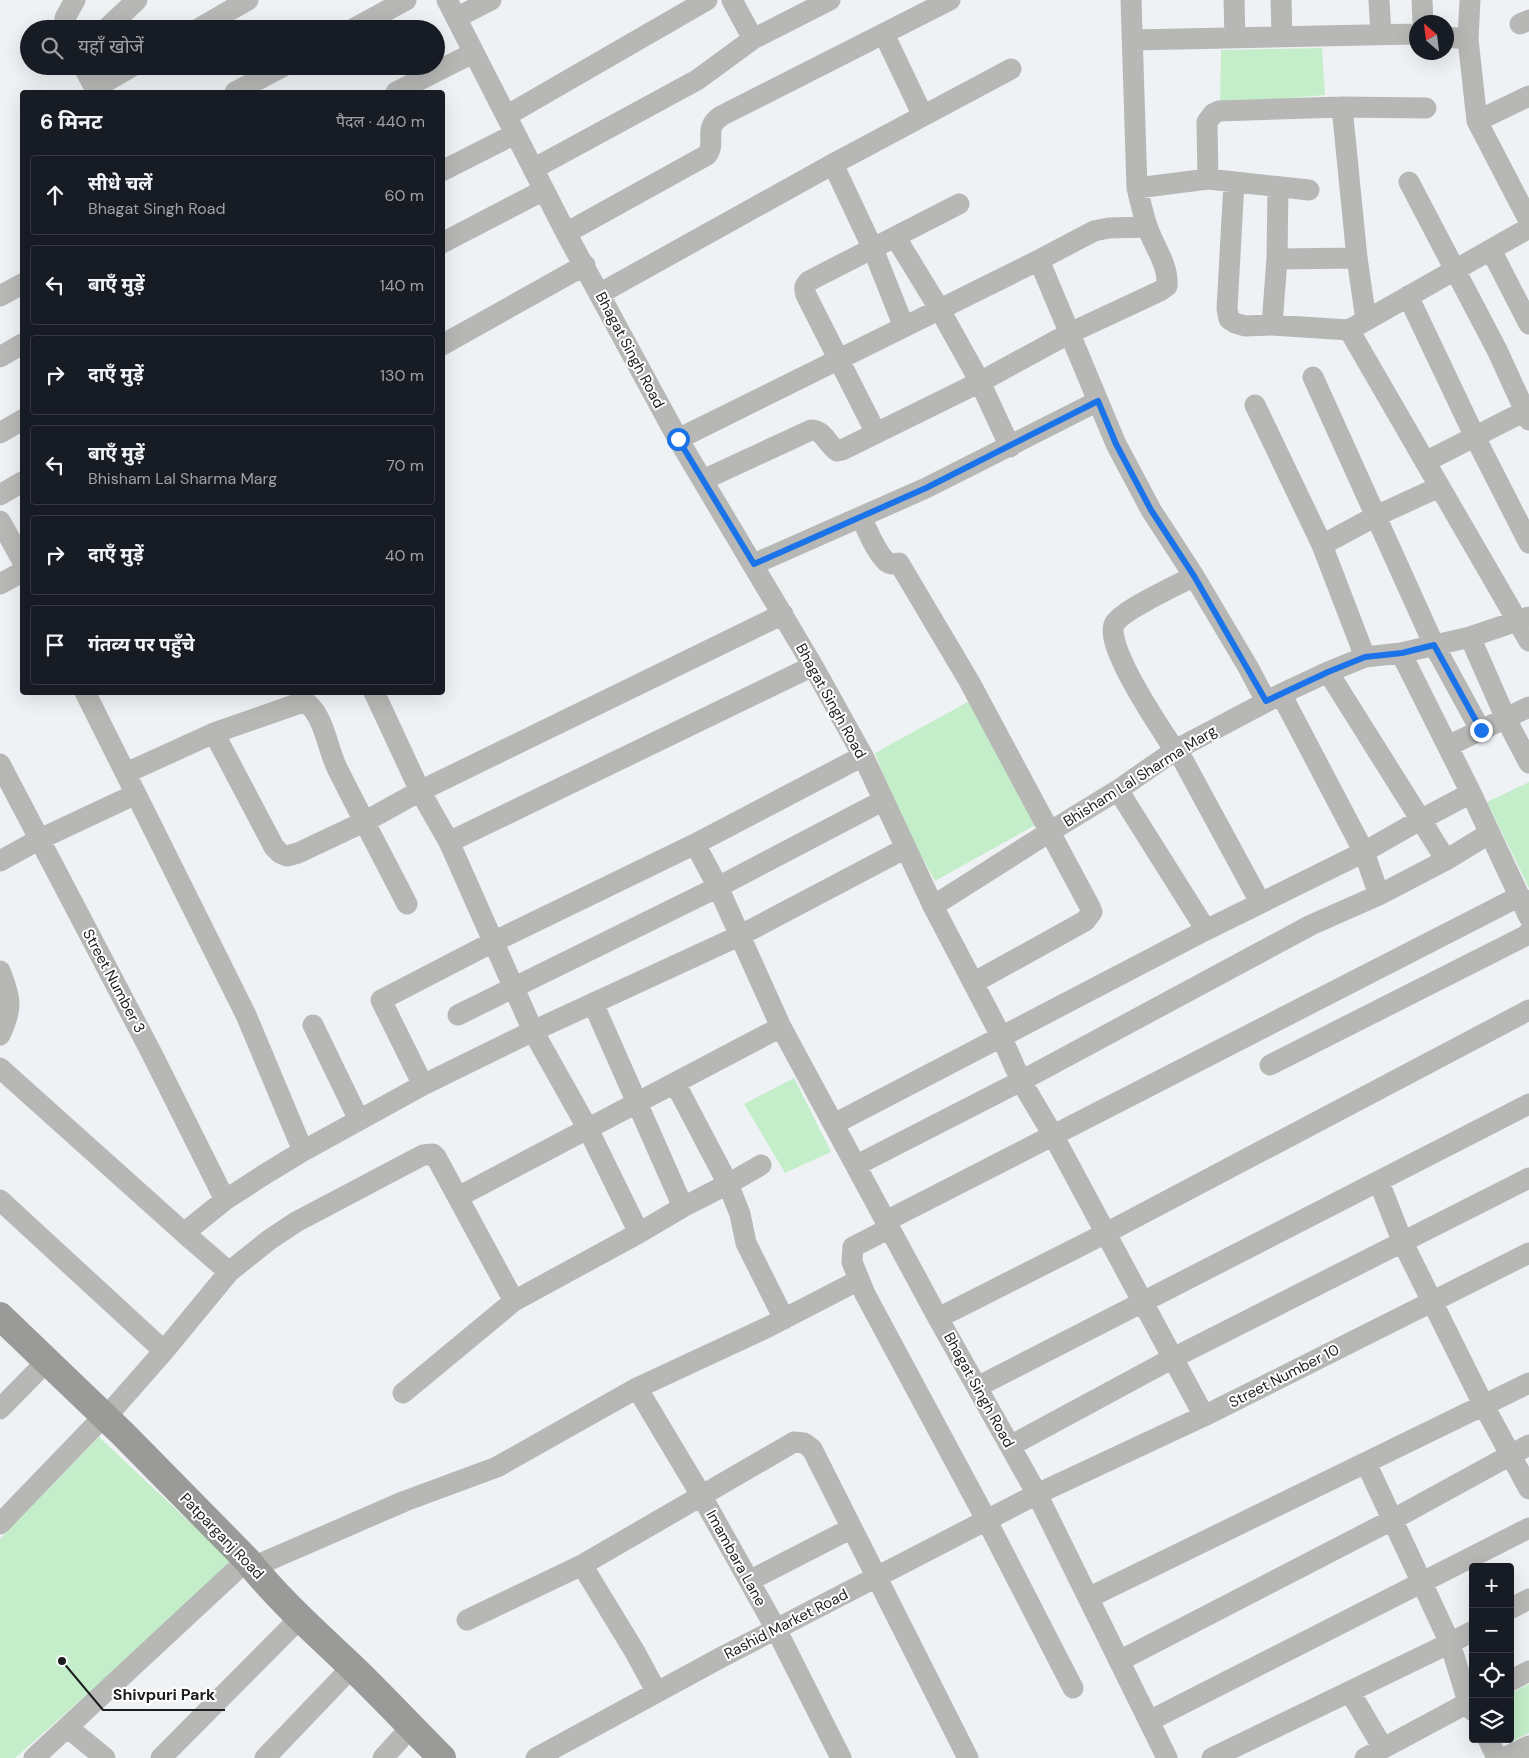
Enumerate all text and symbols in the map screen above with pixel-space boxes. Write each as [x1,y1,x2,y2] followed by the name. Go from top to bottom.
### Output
[1409,15,1454,60] north arrow
[20,20,445,75] search box
[38,34,66,62] icon: search
[78,34,144,59] text: यहाँ खोजें
[40,108,102,136] text: 6 मिनट
[336,111,425,132] text: पैदल · 440 m
[88,171,152,196] text: सीधे चलें
[41,181,69,209] icon: ahead
[384,185,424,206] text: 60 m
[88,198,225,219] text: Bhagat Singh Road
[41,271,69,299] icon: left
[88,272,145,297] text: बाएँ मुड़ें
[380,275,424,296] text: 140 m
[591,288,669,412] street label: Bhagat Singh Road
[41,361,69,389] icon: right
[88,362,143,387] text: दाएँ मुड़ें
[380,365,424,386] text: 130 m
[667,428,690,451] route start
[88,441,145,466] text: बाएँ मुड़ें
[41,451,69,479] icon: left
[386,455,424,476] text: 70 m
[88,468,277,489] text: Bhisham Lal Sharma Marg
[41,541,69,569] icon: right
[88,542,143,567] text: दाएँ मुड़ें
[385,545,424,566] text: 40 m
[41,631,69,659] icon: arrive
[88,632,195,657] text: गंतव्य पर पहुँचे
[791,640,871,762] street label: Bhagat Singh Road
[1470,719,1493,742] route end
[1059,721,1221,831] street label: Bhisham Lal Sharma Marg
[78,925,150,1037] street label: Street Number 3
[939,1329,1019,1451] street label: Bhagat Singh Road
[1225,1340,1343,1412] street label: Street Number 10
[176,1488,268,1584] street label: Patparganj Road
[701,1506,771,1610] street label: Imambara Lane
[1469,1563,1514,1743] map controls
[1469,1563,1514,1608] button: +
[721,1584,851,1664] street label: Rashid Market Road
[1469,1608,1514,1653] button: −
[1469,1653,1514,1698] button: locate
[103,1679,225,1710] callout: Shivpuri Park
[113,1684,216,1705] text: Shivpuri Park
[1469,1698,1514,1743] button: layers

